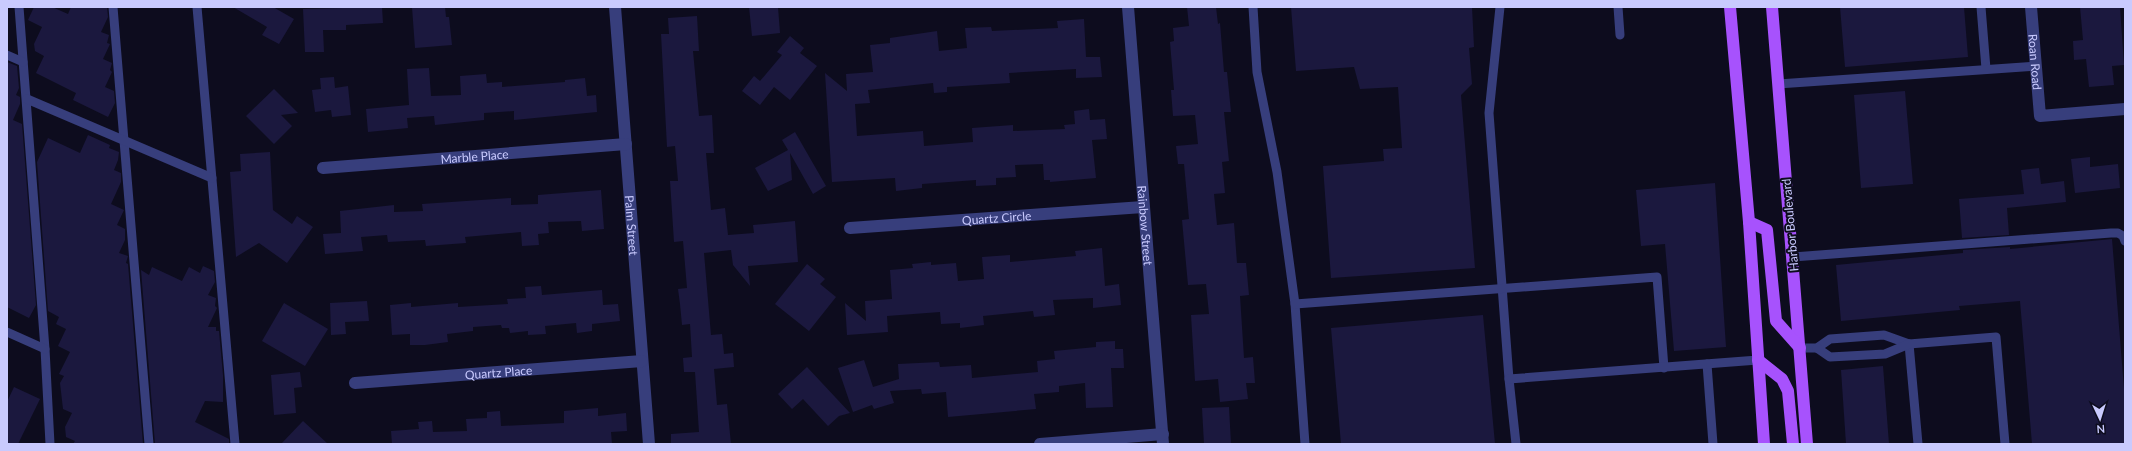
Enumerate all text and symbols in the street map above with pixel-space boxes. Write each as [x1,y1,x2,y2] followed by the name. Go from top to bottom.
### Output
[2026,33,2045,91] street label: Roan Road
[440,146,509,166] street label: Marble Place
[1778,178,1802,272] street label: Harbor Boulevard
[1135,185,1156,267] street label: Rainbow Street
[622,195,642,257] street label: Palm Street
[961,208,1032,227] street label: Quartz Circle
[464,362,533,382] street label: Quartz Place
[2080,399,2120,439] north arrow
[2096,423,2105,436] text: N

